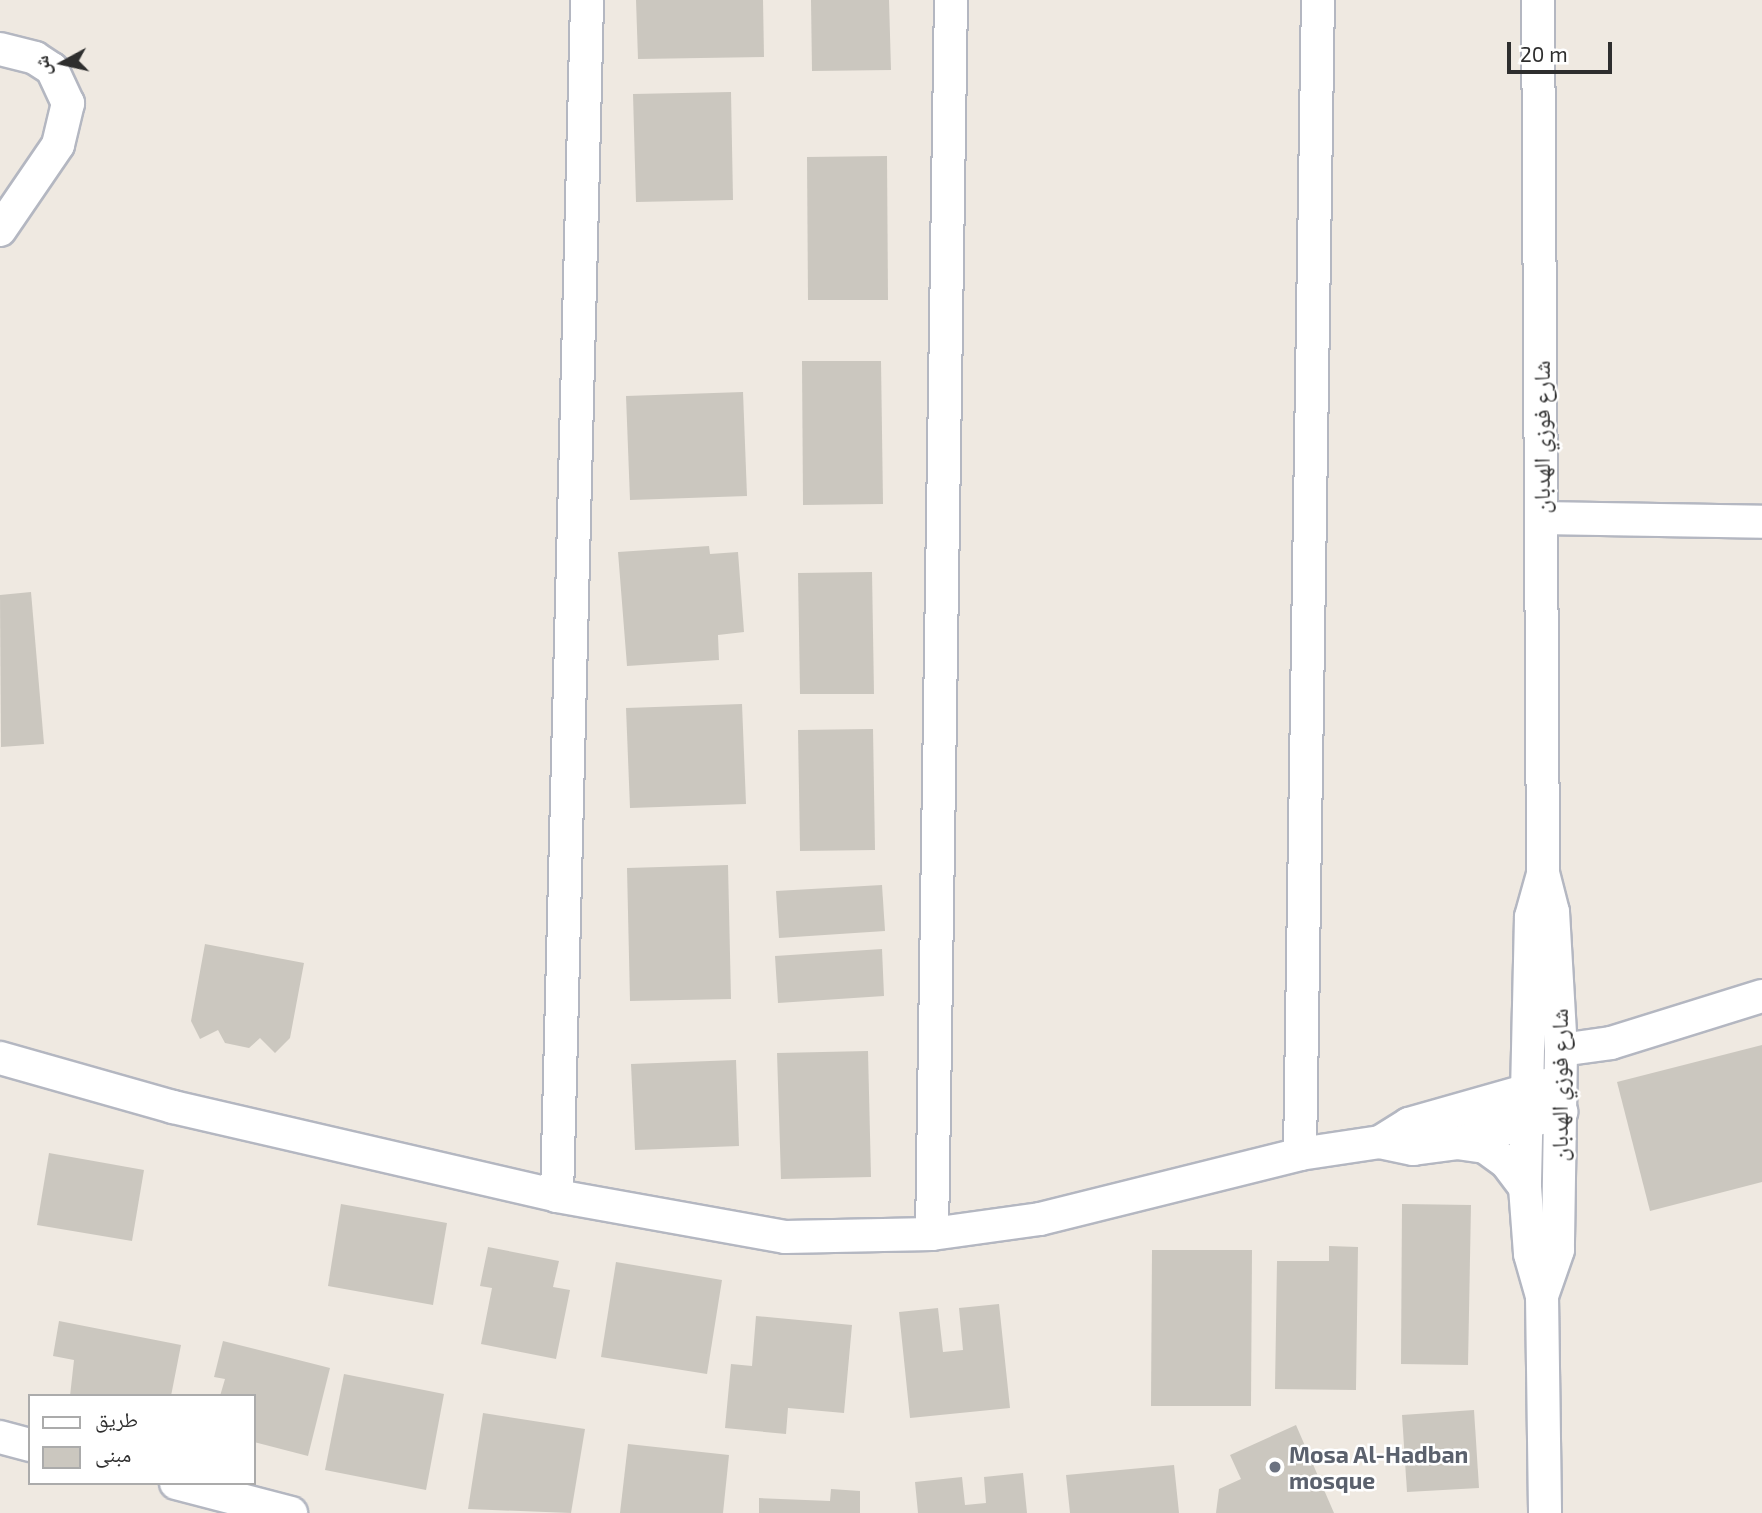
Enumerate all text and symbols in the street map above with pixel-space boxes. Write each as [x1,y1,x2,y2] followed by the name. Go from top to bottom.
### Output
[28,28,98,98] north arrow
[1510,28,1615,72] scale bar
[1520,41,1568,66] text: 20 m
[29,54,55,78] text: ش
[1527,360,1555,514] street label: شارع فوزي الهدبان
[1545,1008,1573,1162] street label: شارع فوزي الهدبان
[28,1394,256,1485] legend
[95,1406,138,1431] text: طريق
[1289,1440,1469,1494] place label: Mosa Al-Hadban mosque
[95,1441,131,1466] text: مبنى
[1267,1459,1283,1475] marker: Mosa Al-Hadban mosque

